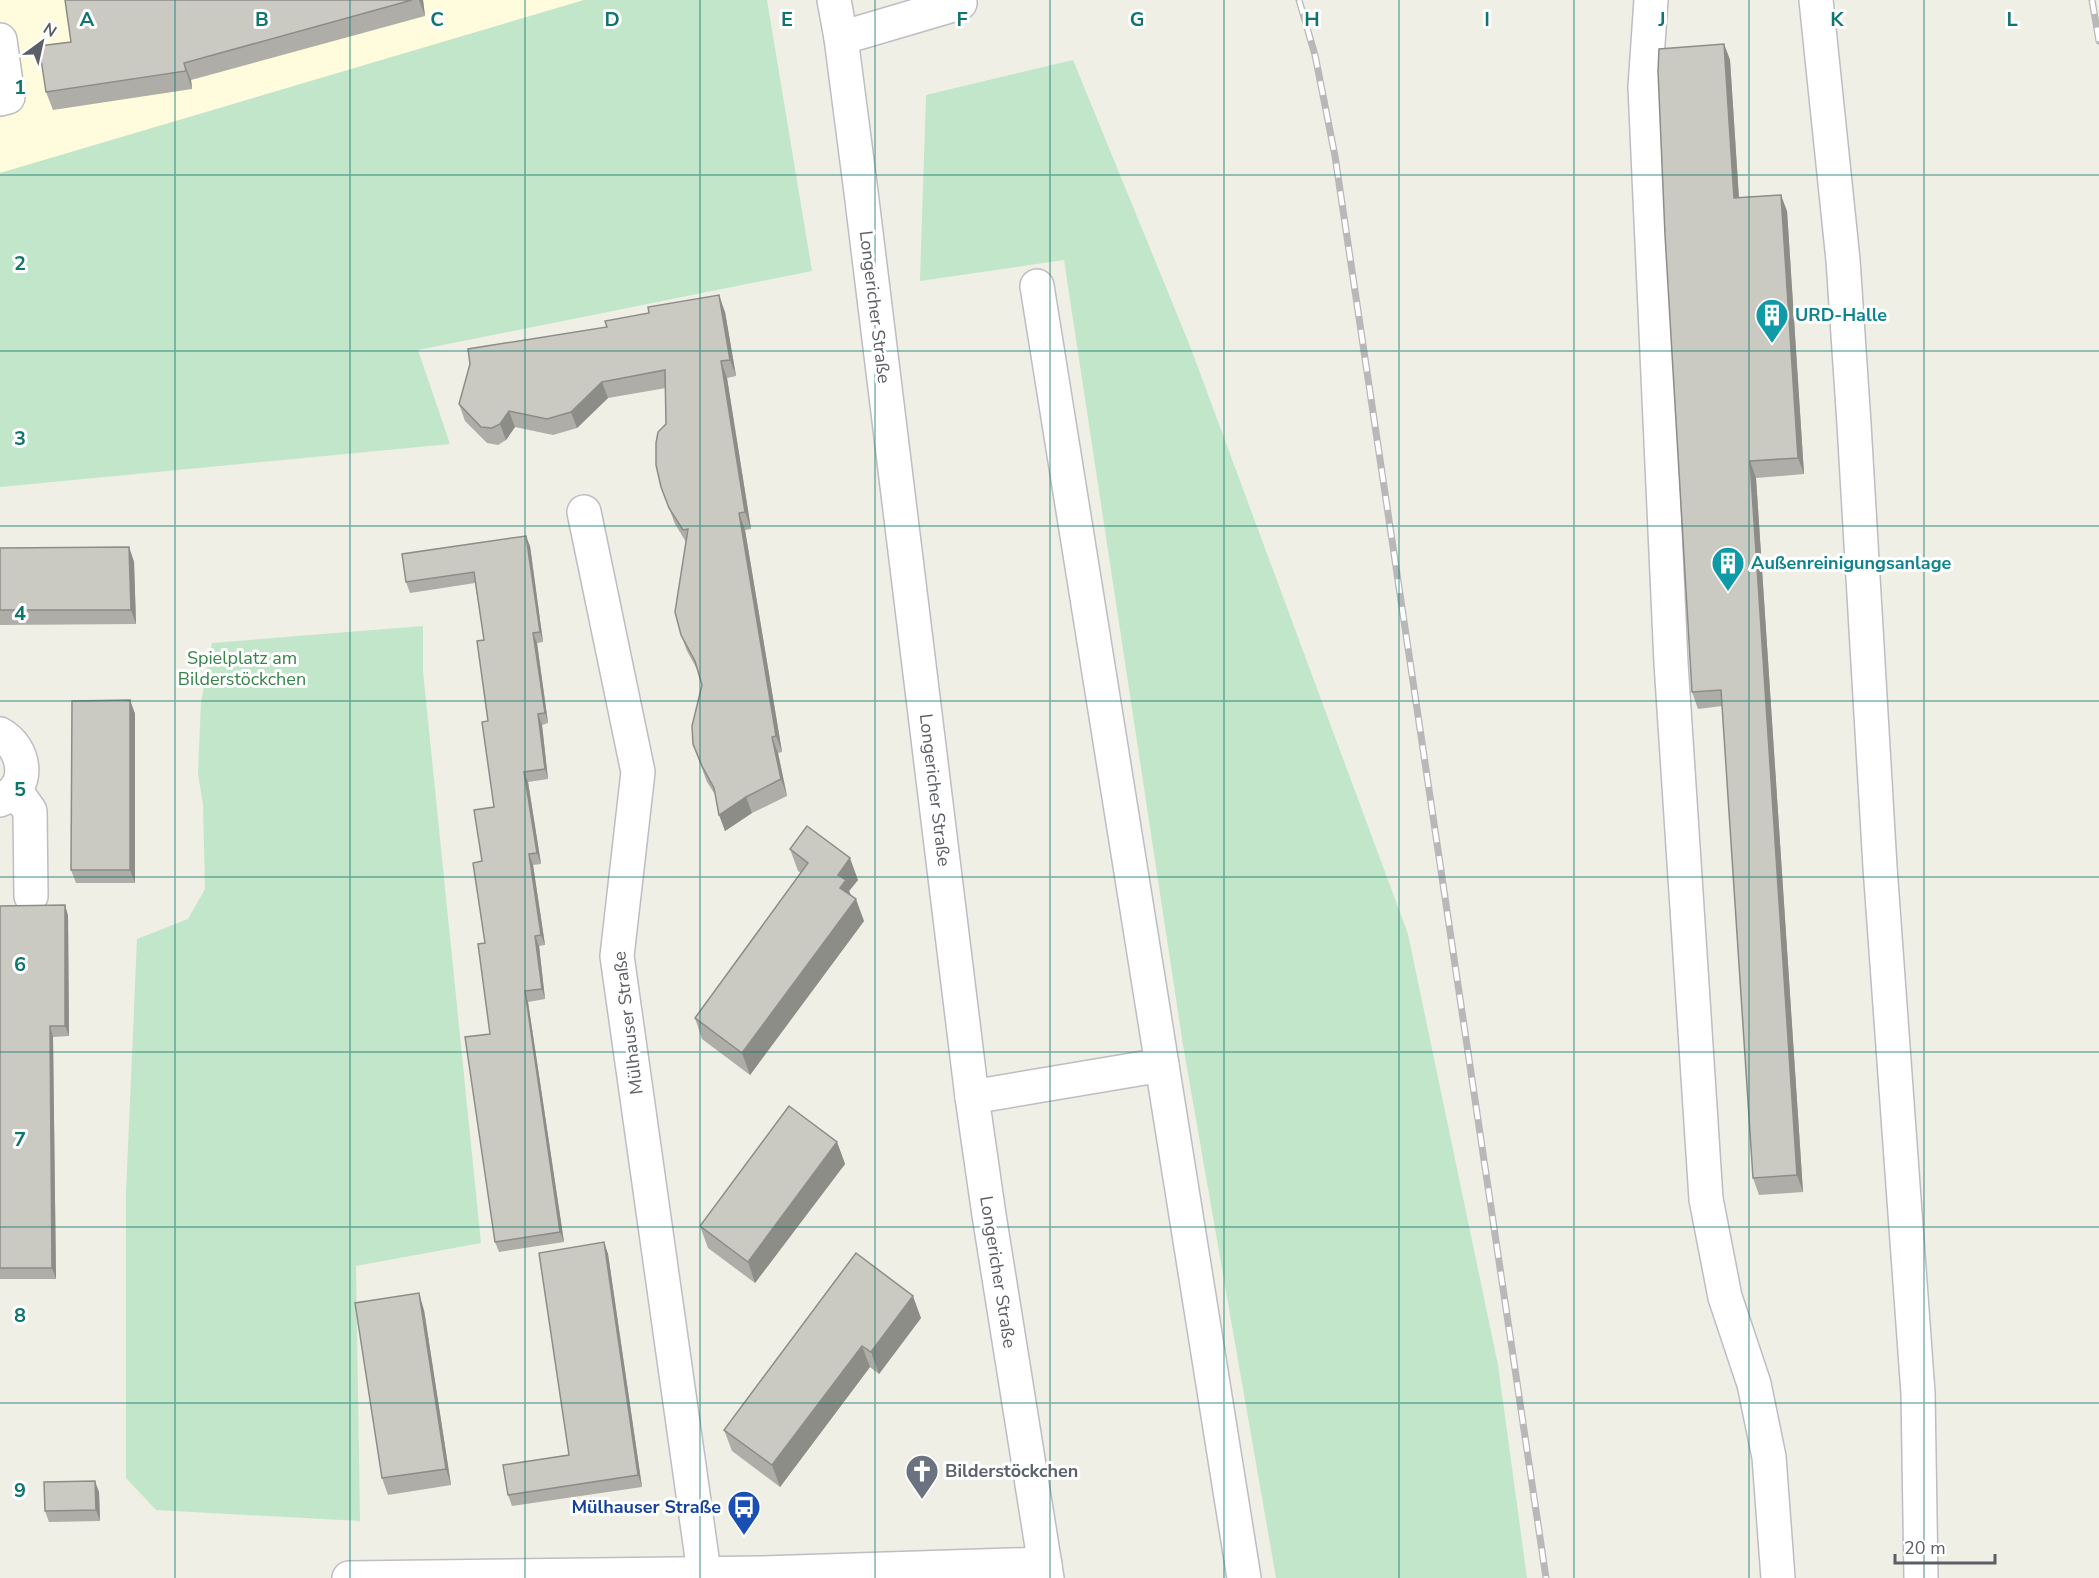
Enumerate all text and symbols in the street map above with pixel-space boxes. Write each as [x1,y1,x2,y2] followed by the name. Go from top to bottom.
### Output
[80,6,95,33] text: A
[255,6,269,33] text: B
[430,6,444,33] text: C
[604,6,620,33] text: D
[781,6,793,33] text: E
[956,6,968,33] text: F
[1130,6,1144,33] text: G
[1304,6,1320,33] text: H
[1484,6,1490,33] text: I
[1657,6,1666,33] text: J
[1830,6,1844,33] text: K
[2006,6,2018,33] text: L
[12,12,72,72] north arrow
[39,18,61,43] text: N
[14,74,26,101] text: 1
[854,229,896,385] street label: Longericher Straße
[14,250,26,277] text: 2
[1754,297,1790,344] building icon: URD-Halle
[1795,303,1887,327] place label: URD-Halle
[14,425,26,452] text: 3
[1710,545,1746,592] building icon: Außenreinigungsanlage
[1751,551,1952,575] place label: Außenreinigungsanlage
[14,600,26,627] text: 4
[178,646,306,691] park label: Spielplatz am Bilderstöckchen
[914,712,956,868] street label: Longericher Straße
[14,776,26,803] text: 5
[607,950,649,1096] street label: Mülhauser Straße
[14,951,26,978] text: 6
[14,1126,26,1153] text: 7
[974,1194,1022,1350] street label: Longericher Straße
[14,1302,26,1329] text: 8
[904,1453,940,1500] church icon: Bilderstöckchen
[945,1459,1078,1483] place label: Bilderstöckchen
[14,1477,26,1504] text: 9
[726,1489,762,1536] bus stop icon: Mülhauser Straße
[571,1495,721,1519] place label: Mülhauser Straße
[1895,1527,1996,1565] scale bar
[1904,1536,1946,1560] text: 20 m

